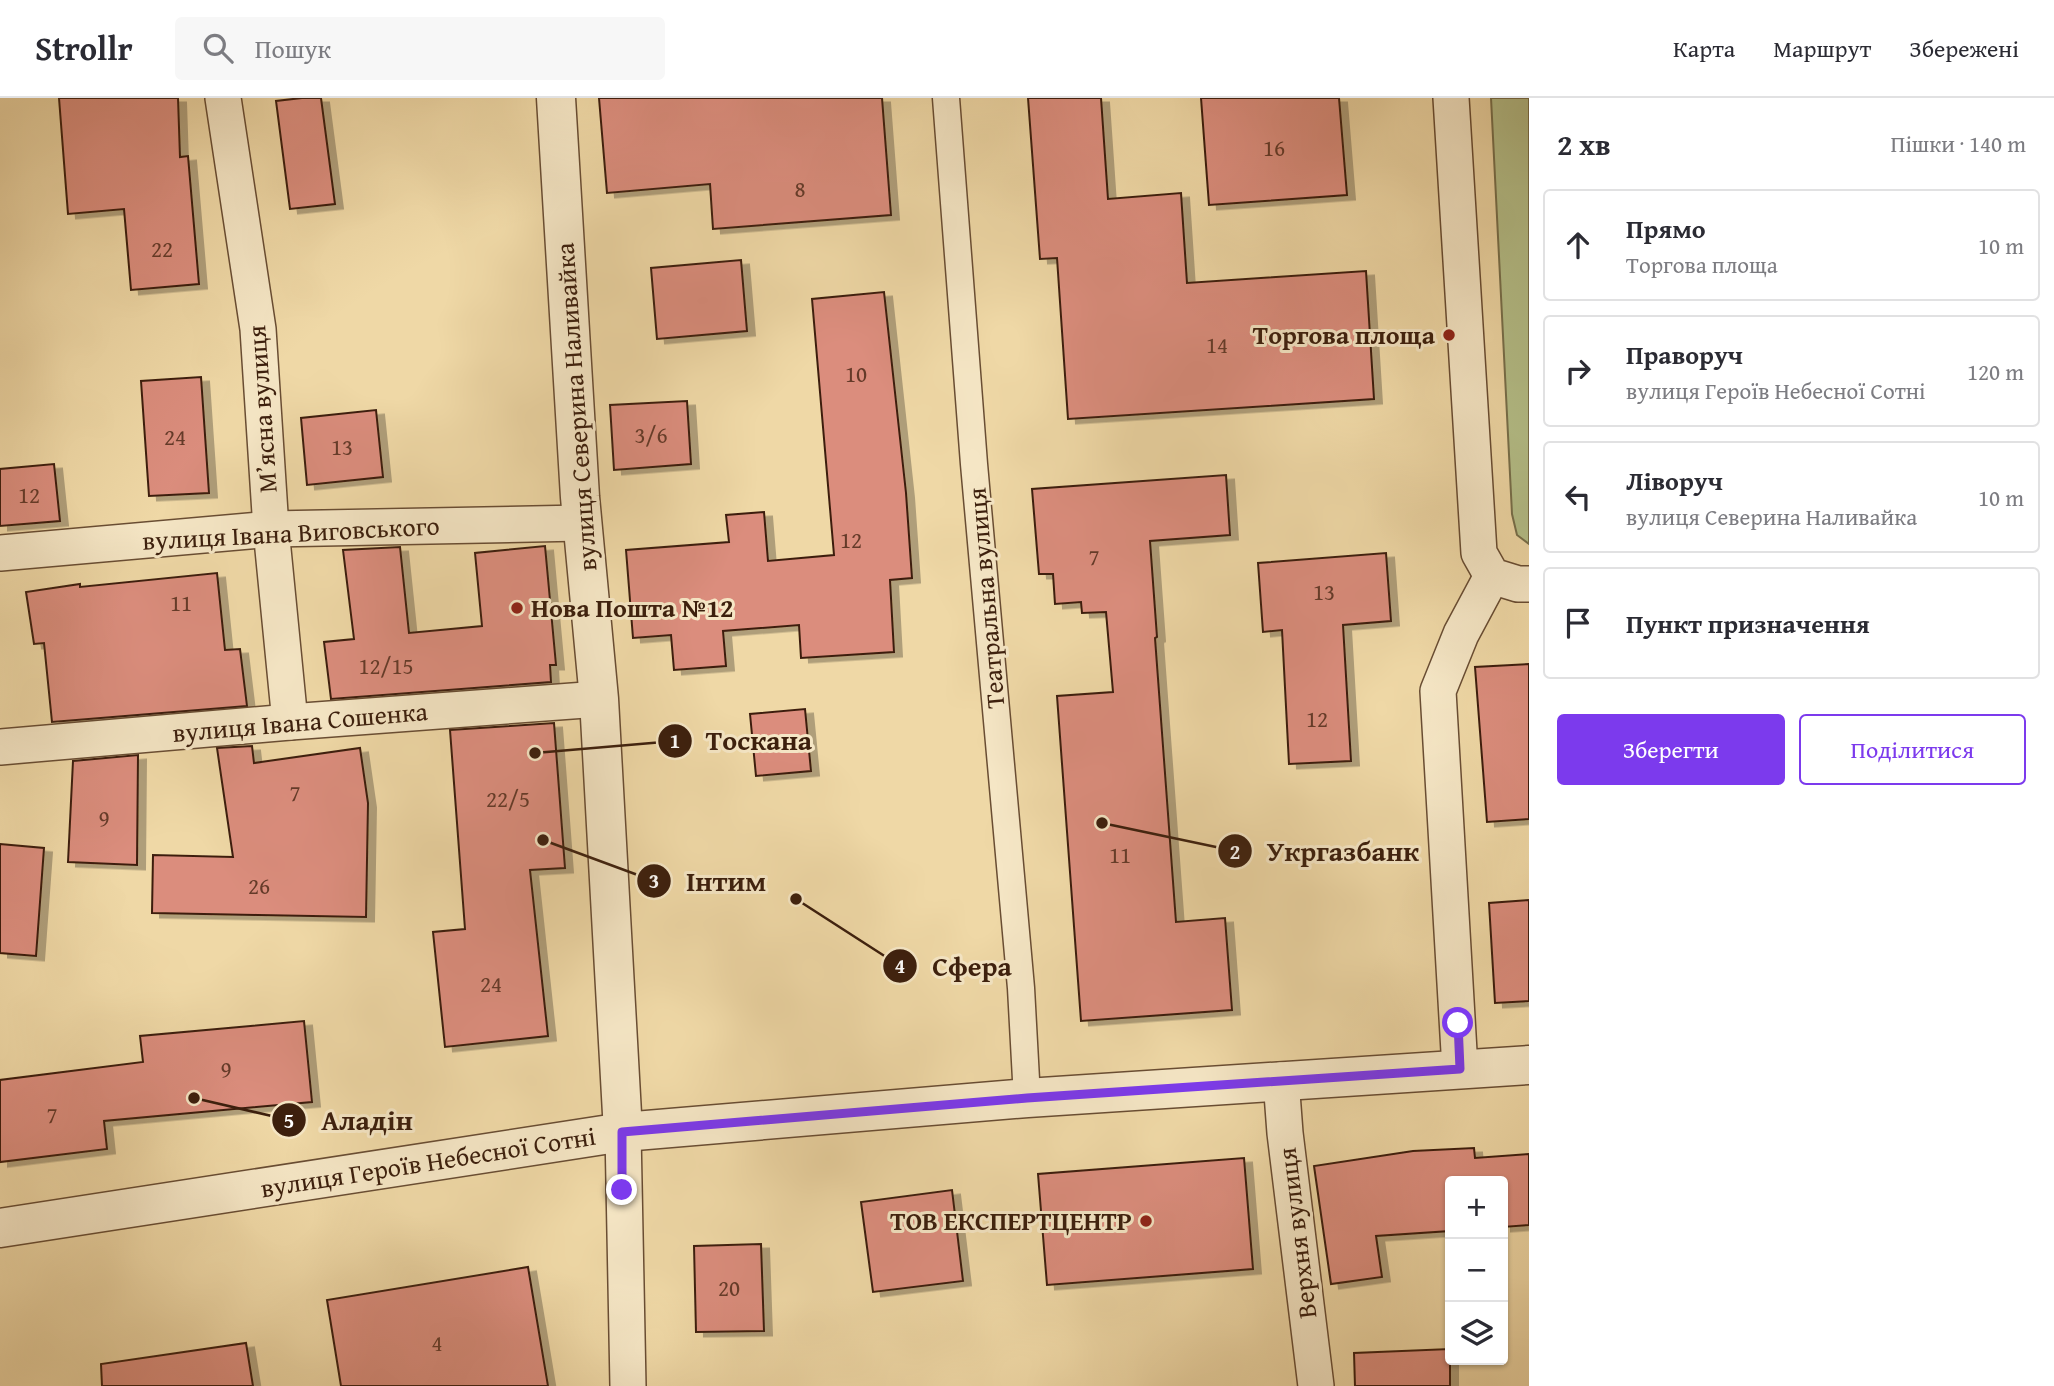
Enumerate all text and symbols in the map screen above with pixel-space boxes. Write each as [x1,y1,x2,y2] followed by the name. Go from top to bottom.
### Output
[175,17,665,80] search box
[35,24,133,72] text: Strollr
[199,29,237,67] icon: search
[255,29,331,68] text: Пошук
[1673,31,1735,66] text: Карта
[1773,31,1871,66] text: Маршрут
[1909,31,2019,66] text: Збережені
[1557,122,1611,166] text: 2 хв
[1891,127,2026,160] text: Пішки · 140 m
[1263,131,1285,164] house number: 16
[794,172,806,205] house number: 8
[1626,209,1706,248] text: Прямо
[1559,226,1597,264] icon: ahead
[1978,229,2024,262] text: 10 m
[151,232,173,265] house number: 22
[545,241,606,573] street label: вулиця Северина Наливайка
[1626,248,1778,281] text: Торгова площа
[1253,315,1436,354] place label: Торгова площа
[236,324,287,494] street label: Мʼясна вулиця
[1441,327,1457,343] marker: Торгова площа
[1206,328,1228,361] house number: 14
[1626,335,1743,374] text: Праворуч
[1559,352,1597,390] icon: right
[1967,355,2024,388] text: 120 m
[845,357,867,390] house number: 10
[1626,374,1926,407] text: вулиця Героїв Небесної Сотні
[635,418,668,451] house number: 3/6
[164,420,186,453] house number: 24
[331,430,353,463] house number: 13
[1626,461,1723,500] text: Ліворуч
[18,478,40,511] house number: 12
[1559,478,1597,516] icon: left
[1978,481,2024,514] text: 10 m
[956,486,1015,710] street label: Театральна вулиця
[1626,500,1917,533] text: вулиця Северина Наливайка
[141,505,441,560] street label: вулиця Івана Виговського
[840,523,862,556] house number: 12
[1088,540,1100,573] house number: 7
[1313,575,1335,608] house number: 13
[170,586,192,619] house number: 11
[531,588,734,627] place label: Нова Пошта №12
[509,600,525,616] marker: Нова Пошта №12
[1559,604,1597,642] icon: arrive
[1626,604,1870,643] text: Пункт призначення
[358,649,414,682] house number: 12/15
[171,691,430,752] street label: вулиця Івана Сошенка
[1306,702,1328,735] house number: 12
[1557,714,1785,785] button: Зберегти
[1799,714,2026,785] button: Поділитися
[657,716,827,765] callout: Тоскана
[706,719,813,760] text: Тоскана
[670,725,680,756] text: 1
[289,776,301,809] house number: 7
[486,782,530,815] house number: 22/5
[98,801,110,834] house number: 9
[1218,827,1433,876] callout: Укргазбанк
[1267,830,1420,871] text: Укргазбанк
[1230,836,1240,867] text: 2
[1109,838,1131,871] house number: 11
[637,856,780,905] callout: Інтим
[686,860,766,901] text: Інтим
[649,865,659,896] text: 3
[248,869,270,902] house number: 26
[883,941,1026,990] callout: Сфера
[932,945,1012,986] text: Сфера
[895,950,906,981] text: 4
[480,967,502,1000] house number: 24
[1442,1007,1473,1038] route start
[220,1052,232,1085] house number: 9
[272,1096,426,1145] callout: Аладін
[46,1098,58,1131] house number: 7
[321,1099,413,1140] text: Аладін
[284,1105,294,1136] text: 5
[258,1116,598,1207] street label: вулиця Героїв Небесної Сотні
[1267,1145,1326,1321] street label: Верхня вулиця
[606,1174,637,1205] route end
[1445,1176,1508,1365] map controls
[1445,1176,1508,1239] button: +
[890,1201,1132,1240] place label: ТОВ ЕКСПЕРТЦЕНТР
[1138,1213,1154,1229] marker: ТОВ ЕКСПЕРТЦЕНТР
[1445,1239,1508,1302] button: −
[718,1271,740,1304] house number: 20
[1445,1302,1508,1365] button: layers
[431,1326,443,1359] house number: 4

